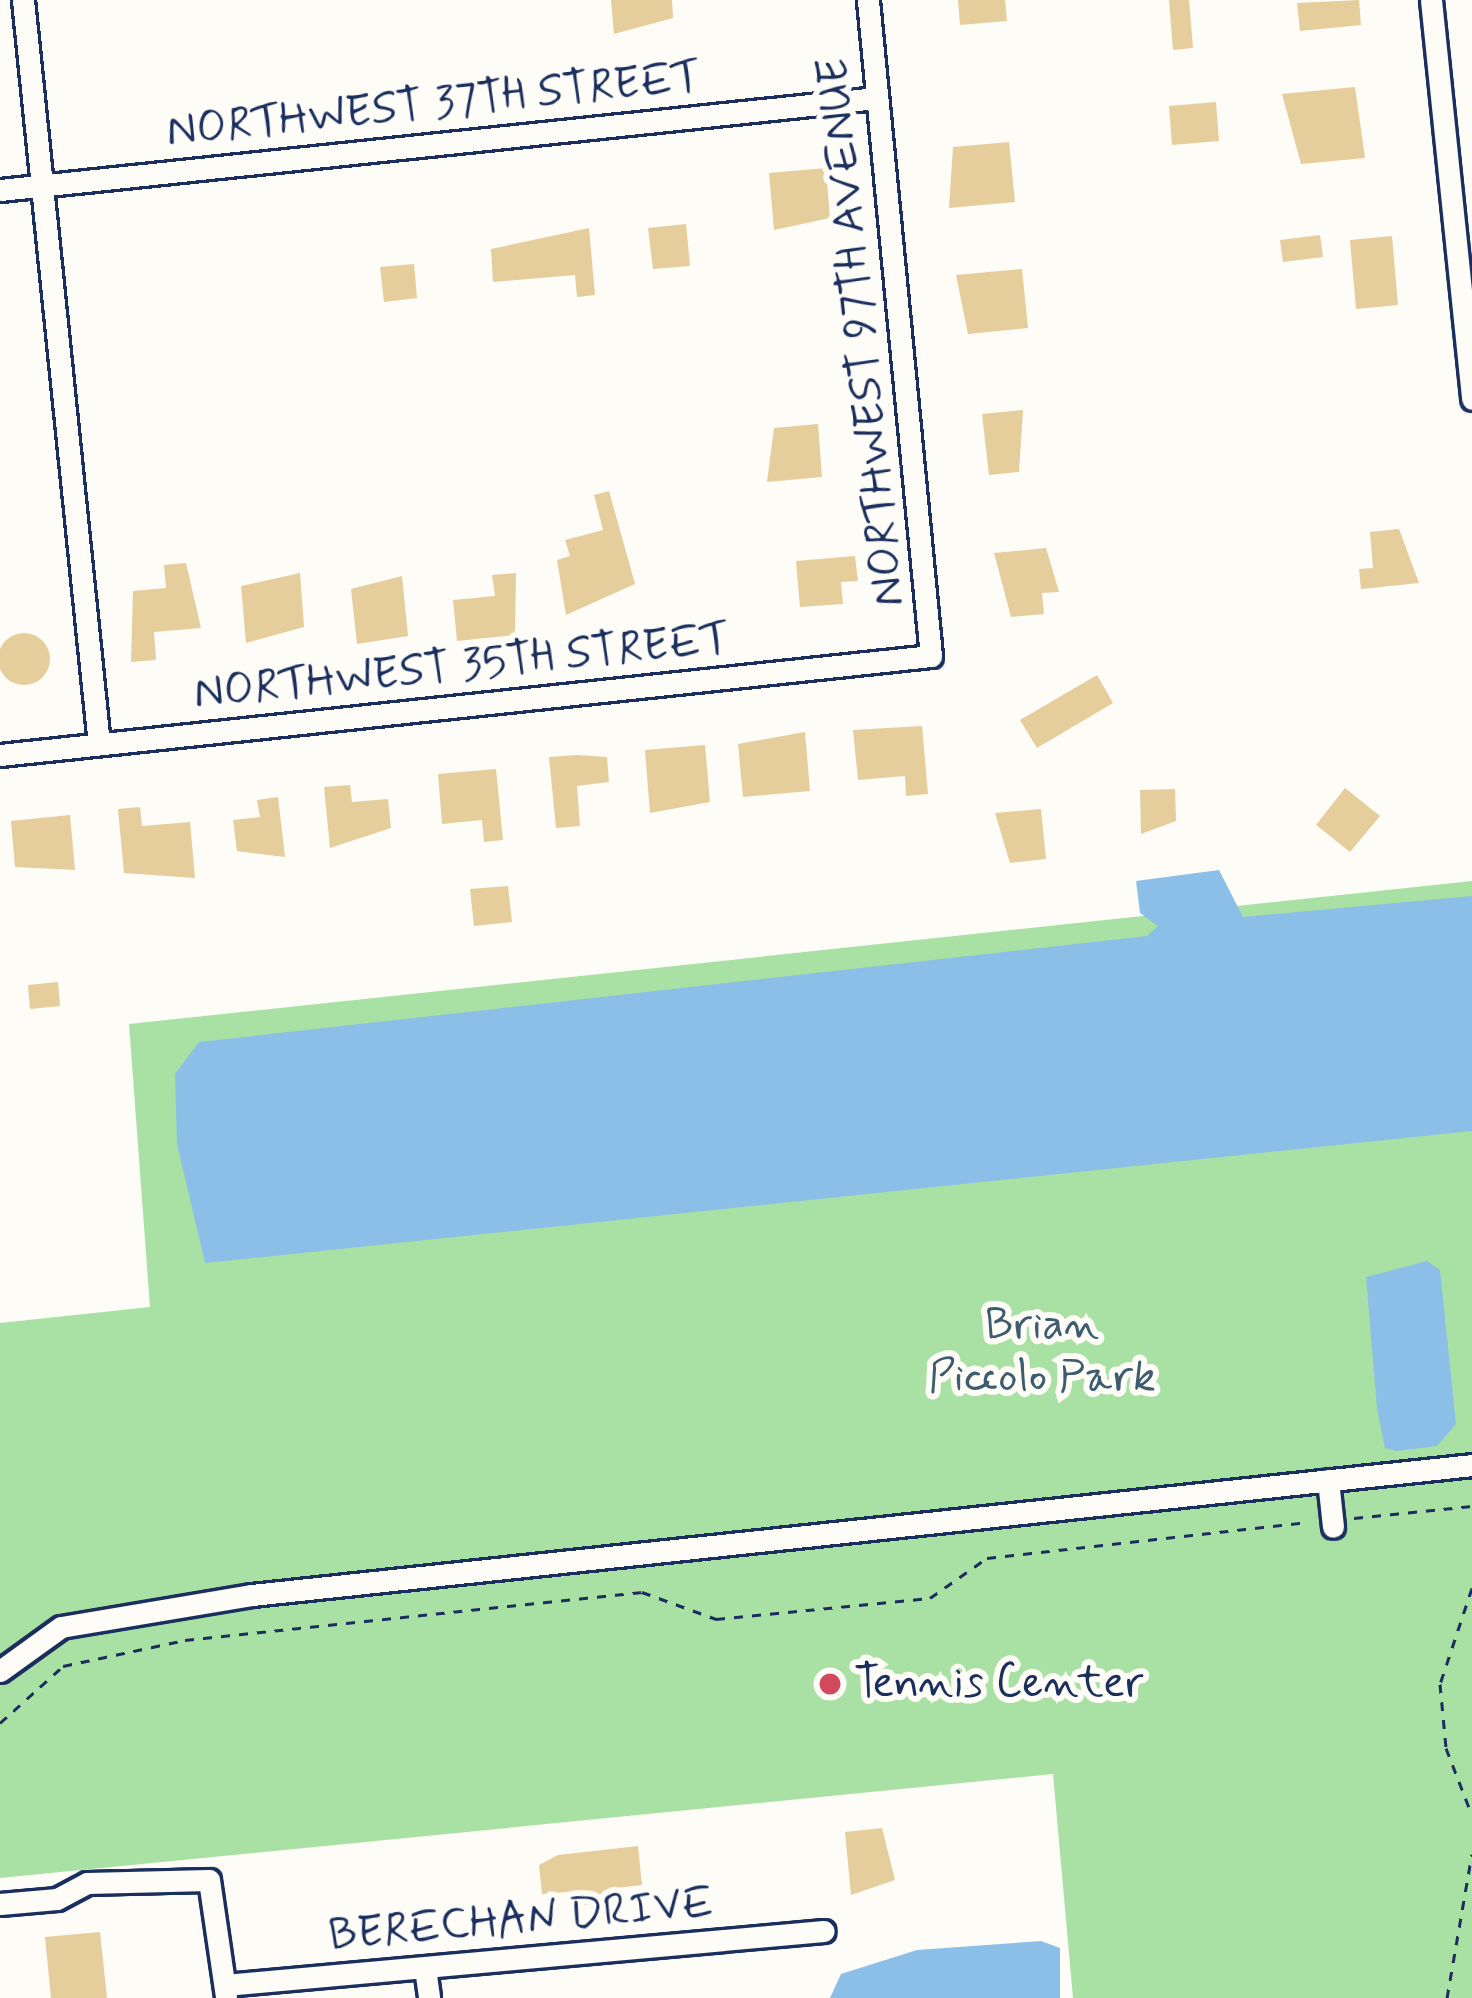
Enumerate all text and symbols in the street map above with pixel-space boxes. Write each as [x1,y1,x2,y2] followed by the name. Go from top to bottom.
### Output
[161,50,707,160] street label: NORTHWEST 37TH STREET
[806,56,918,608] street label: NORTHWEST 97TH AVENUE
[189,612,735,722] street label: NORTHWEST 35TH STREET
[932,1299,1152,1405] park label: Brian Piccolo Park
[854,1657,1135,1711] place label: Tennis Center
[817,1671,843,1697] marker: Tennis Center
[325,1876,717,1964] street label: BERECHAN DRIVE

